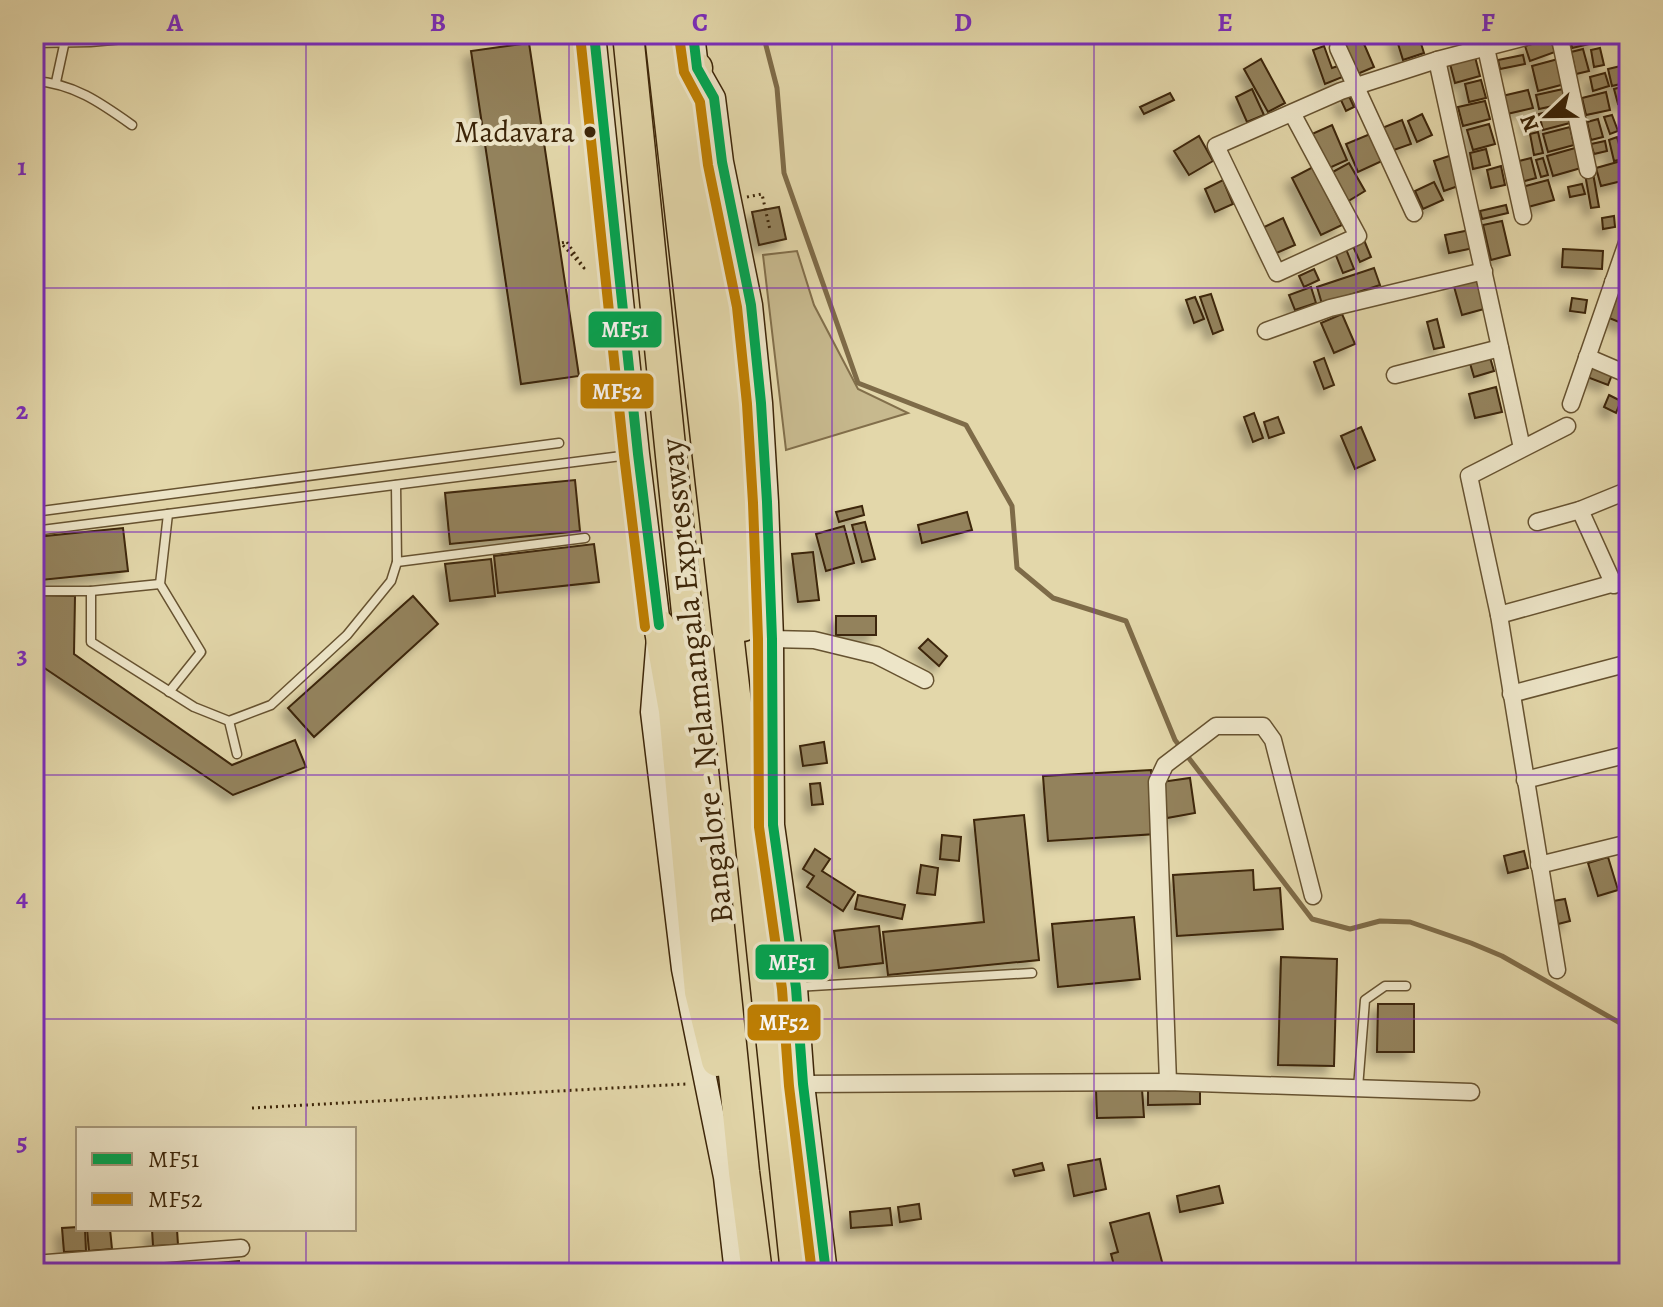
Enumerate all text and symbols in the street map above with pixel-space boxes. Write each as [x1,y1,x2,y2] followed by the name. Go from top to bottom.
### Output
[166,5,184,40] text: A
[430,5,446,40] text: B
[692,5,708,40] text: C
[954,5,972,40] text: D
[1217,5,1233,40] text: E
[1481,5,1495,40] text: F
[1507,76,1587,156] north arrow
[1512,110,1546,136] text: N
[454,112,575,152] place label: Madavara
[582,124,598,140] marker: Madavara
[17,149,27,184] text: 1
[587,310,663,349] line badge: MF51
[601,315,649,345] text: MF51
[579,372,655,410] line badge: MF52
[592,377,642,407] text: MF52
[16,393,29,428] text: 2
[649,436,743,926] street label: Bangalore - Nelamangala Expressway
[16,637,28,672] text: 3
[16,880,28,915] text: 4
[754,943,830,981] line badge: MF51
[768,948,816,978] text: MF51
[746,1003,822,1042] line badge: MF52
[759,1008,809,1038] text: MF52
[16,1124,28,1159] text: 5
[76,1127,356,1231] legend
[148,1143,199,1175] text: MF51
[148,1183,202,1215] text: MF52

